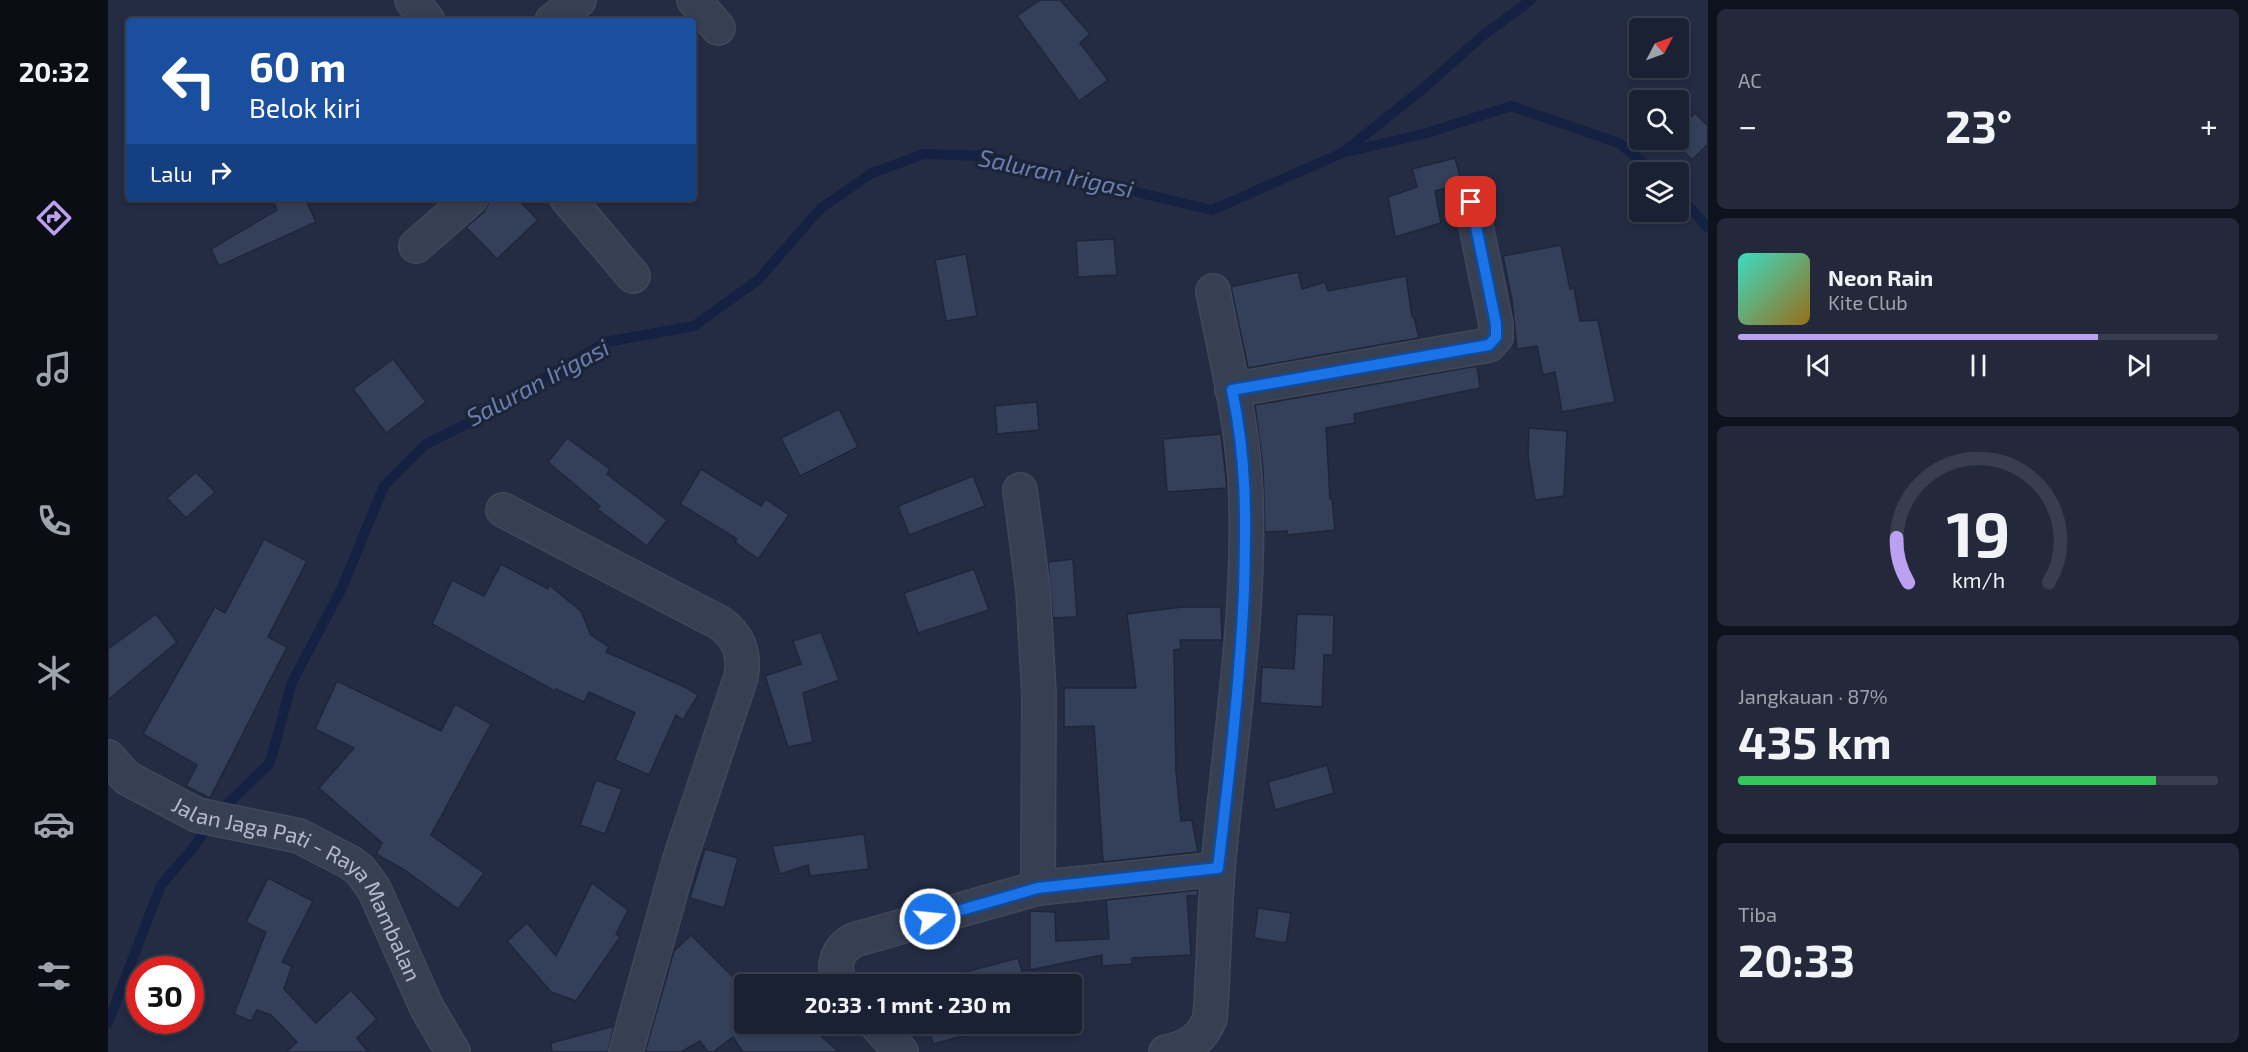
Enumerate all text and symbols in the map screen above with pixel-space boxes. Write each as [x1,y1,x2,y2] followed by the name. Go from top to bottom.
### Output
[1629,18,1689,78] north arrow
[1629,18,1689,222] map controls
[249,40,346,90] text: 60 m
[150,42,228,120] icon: left
[19,55,89,87] text: 20:32
[1738,68,1762,92] text: AC
[1629,90,1689,150] button: search
[249,91,361,123] text: Belok kiri
[1945,98,2012,152] text: 23°
[1738,105,1757,145] text: −
[2200,105,2218,145] text: +
[976,142,1136,203] water label: Saluran Irigasi
[204,156,237,189] icon: right
[150,160,192,186] text: Lalu
[1629,162,1689,222] button: layers
[1445,176,1496,227] pin
[1454,185,1487,218] icon: arrive
[33,197,75,239] icon: directions
[1828,264,1933,290] text: Neon Rain
[1828,290,1908,314] text: Kite Club
[461,332,614,431] water label: Saluran Irigasi
[33,348,75,390] icon: music
[1802,349,1835,382] icon: previous
[1962,349,1995,382] icon: pause
[2122,349,2155,382] icon: next
[1946,495,2010,570] text: 19
[33,500,75,542] icon: phone
[1951,567,2005,592] text: km/h
[33,652,75,694] icon: climate
[1738,684,1888,708] text: Jangkauan · 87%
[1738,714,1892,768] text: 435 km
[168,790,427,985] street label: Jalan Jaga Pati - Raya Mambalan
[33,803,75,845] icon: car
[898,887,962,951] position arrow
[1738,902,1777,926] text: Tiba
[1738,932,1855,986] text: 20:33
[33,955,75,997] icon: filters
[126,956,204,1034] speed limit sign: 30
[805,991,1011,1017] text: 20:33 · 1 mnt · 230 m

